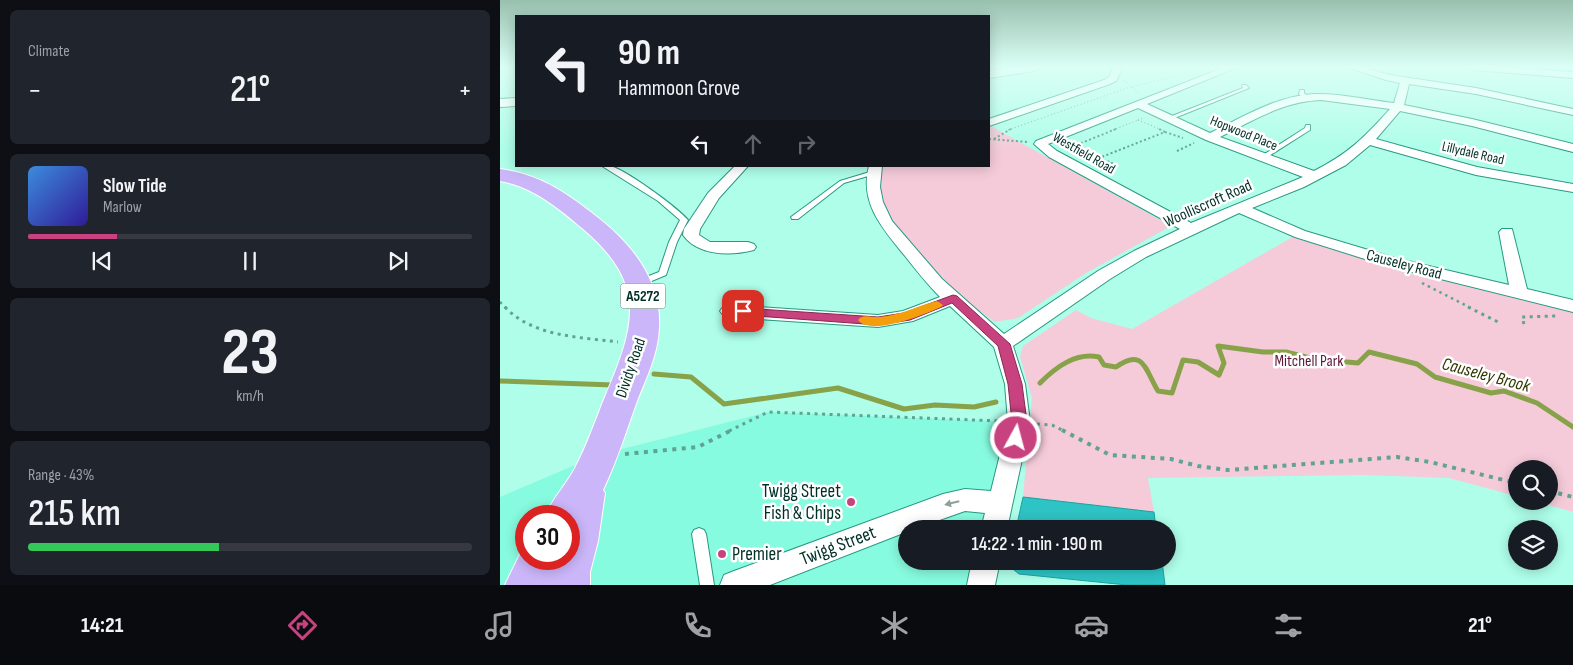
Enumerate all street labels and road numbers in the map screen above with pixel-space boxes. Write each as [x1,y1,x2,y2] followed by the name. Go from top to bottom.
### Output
[1208,112,1280,154] street label: Hopwood Place
[1050,128,1119,178] street label: Westfield Road
[1440,138,1506,168] street label: Lillydale Road
[1161,176,1255,232] street label: Woolliscroft Road
[1364,246,1444,284] street label: Causeley Road
[620,284,666,308] road number: A5272
[612,336,650,400] street label: Dividy Road
[797,521,879,571] street label: Twigg Street

